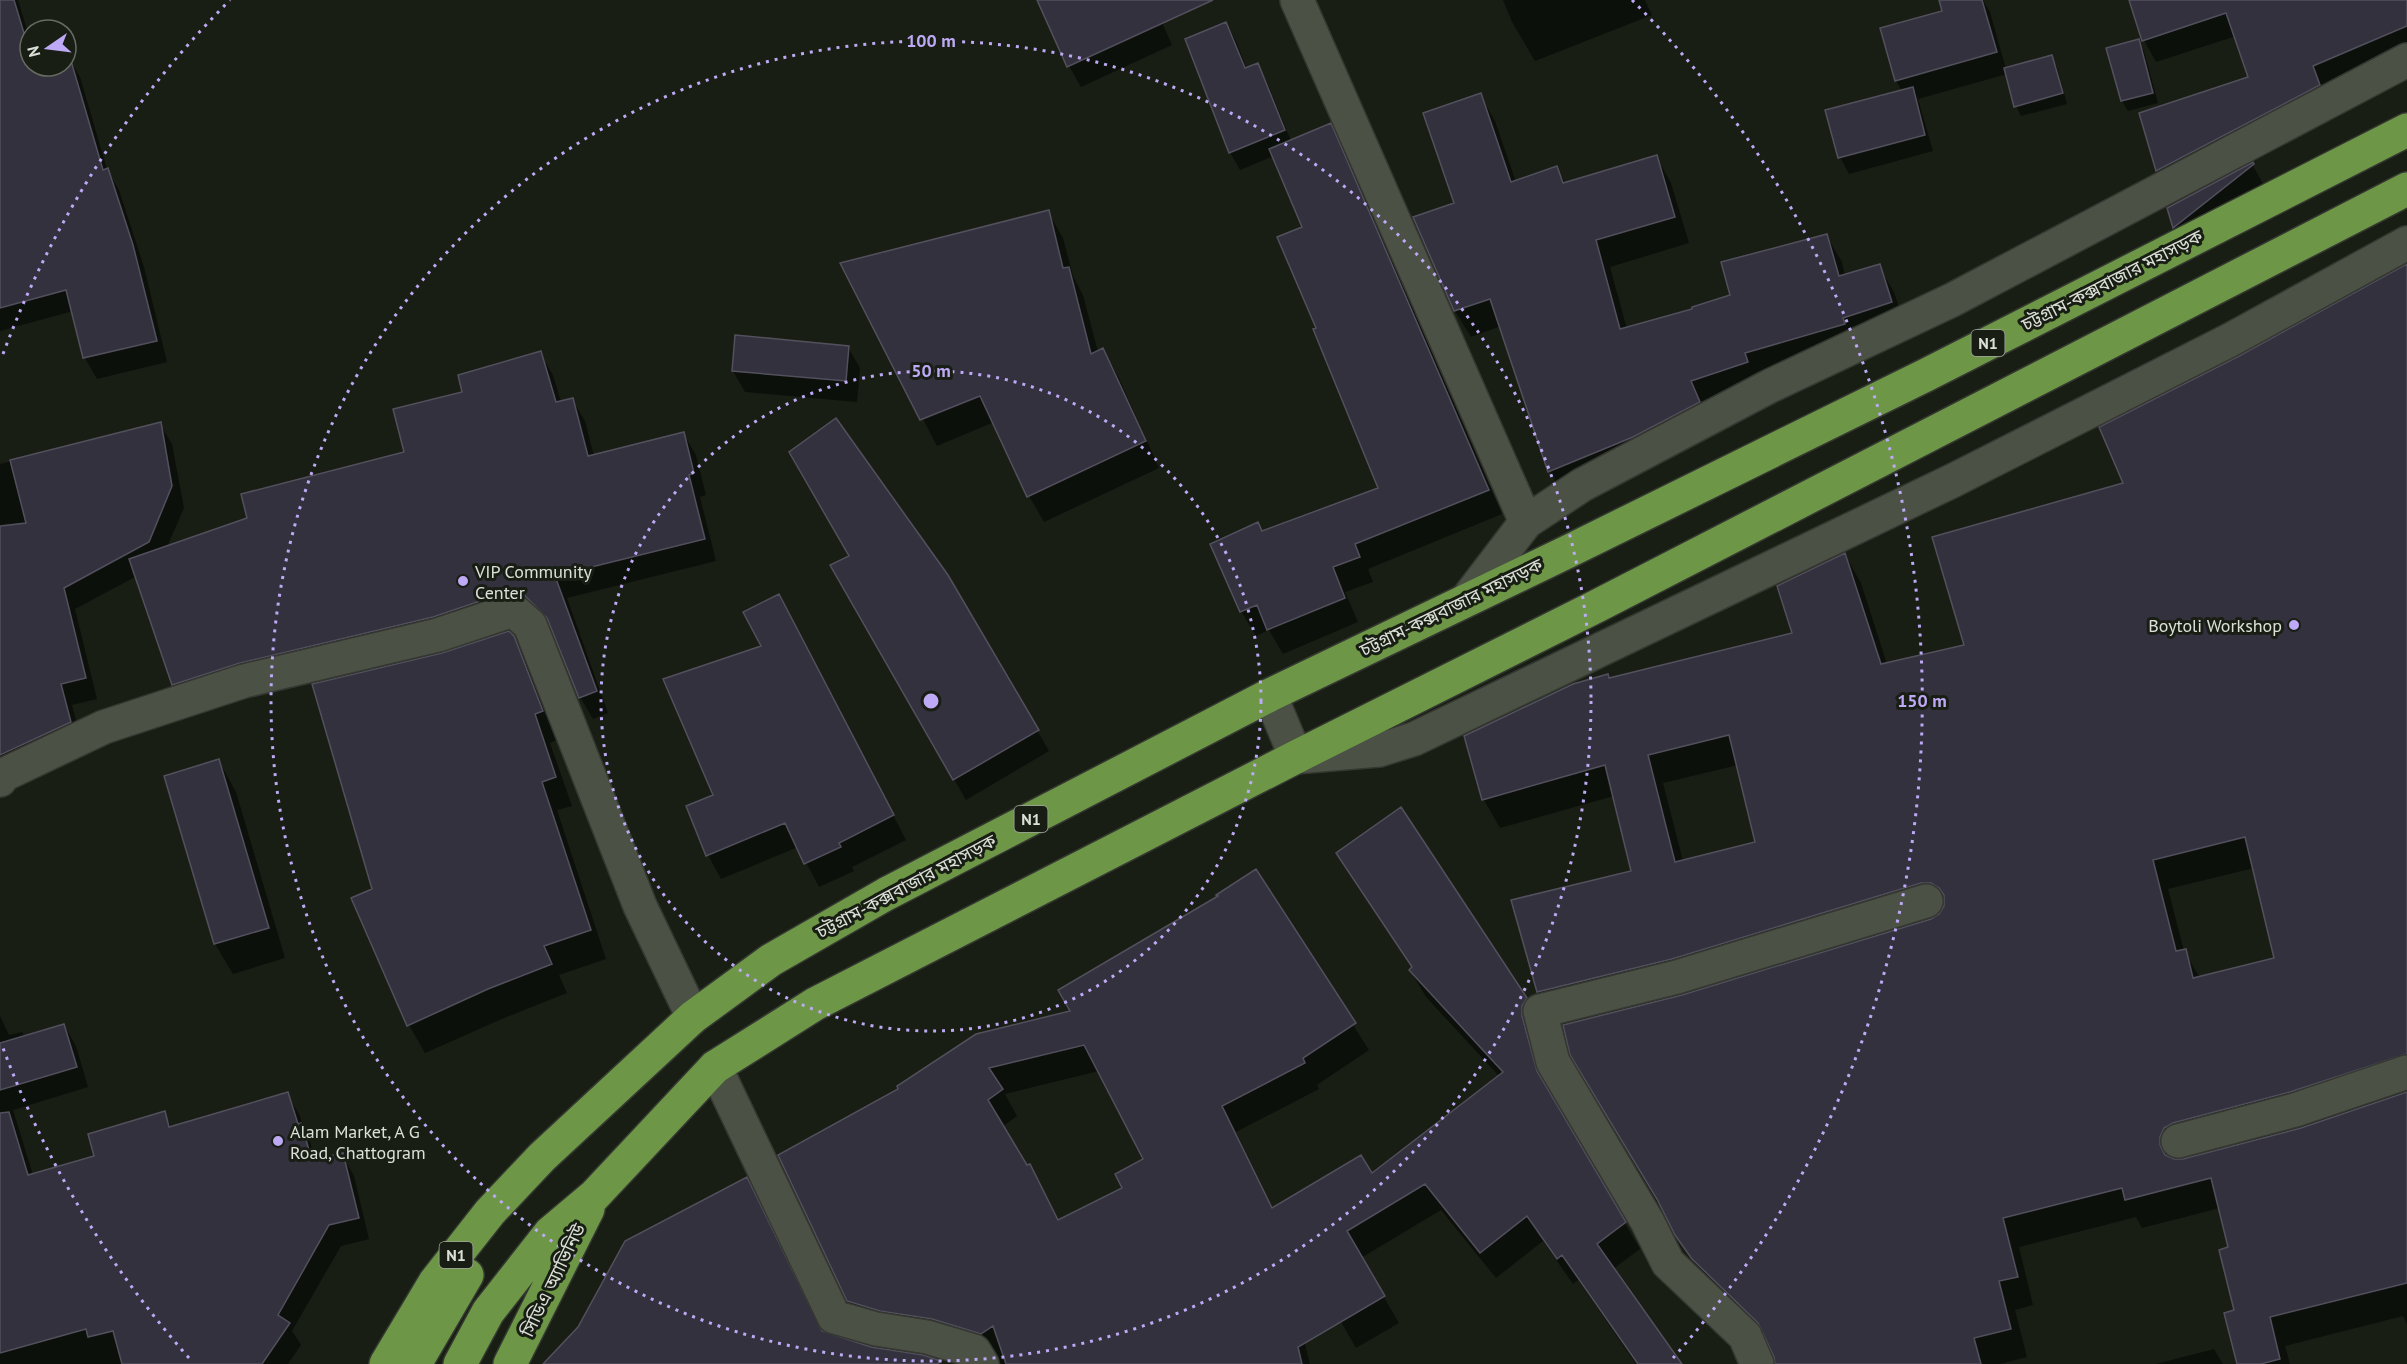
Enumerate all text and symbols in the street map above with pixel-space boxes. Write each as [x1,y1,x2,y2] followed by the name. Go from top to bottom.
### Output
[18,18,78,78] north arrow
[906,29,956,52] text: 100 m
[22,44,44,59] text: N
[2017,224,2207,336] street label: চট্টগ্রাম-কক্সবাজার মহাসড়ক
[1972,330,2004,356] road number: N1
[911,359,951,382] text: 50 m
[1355,553,1547,662] street label: চট্টগ্রাম-কক্সবাজার মহাসড়ক
[474,560,593,604] place label: VIP Community Center
[456,574,470,588] marker: VIP Community Center
[2148,614,2282,637] place label: Boytoli Workshop
[2287,618,2301,632] marker: Boytoli Workshop
[1897,689,1947,712] text: 150 m
[921,691,941,711] centre of rings
[1014,806,1048,832] road number: N1
[811,829,1000,944] street label: চট্টগ্রাম-কক্সবাজার মহাসড়ক
[290,1120,426,1164] place label: Alam Market, A G Road, Chattogram
[271,1134,285,1148] marker: Alam Market, A G Road, Chattogram
[515,1219,590,1341] street label: সিডিএ অ্যাভিনিউ
[440,1242,472,1268] road number: N1

